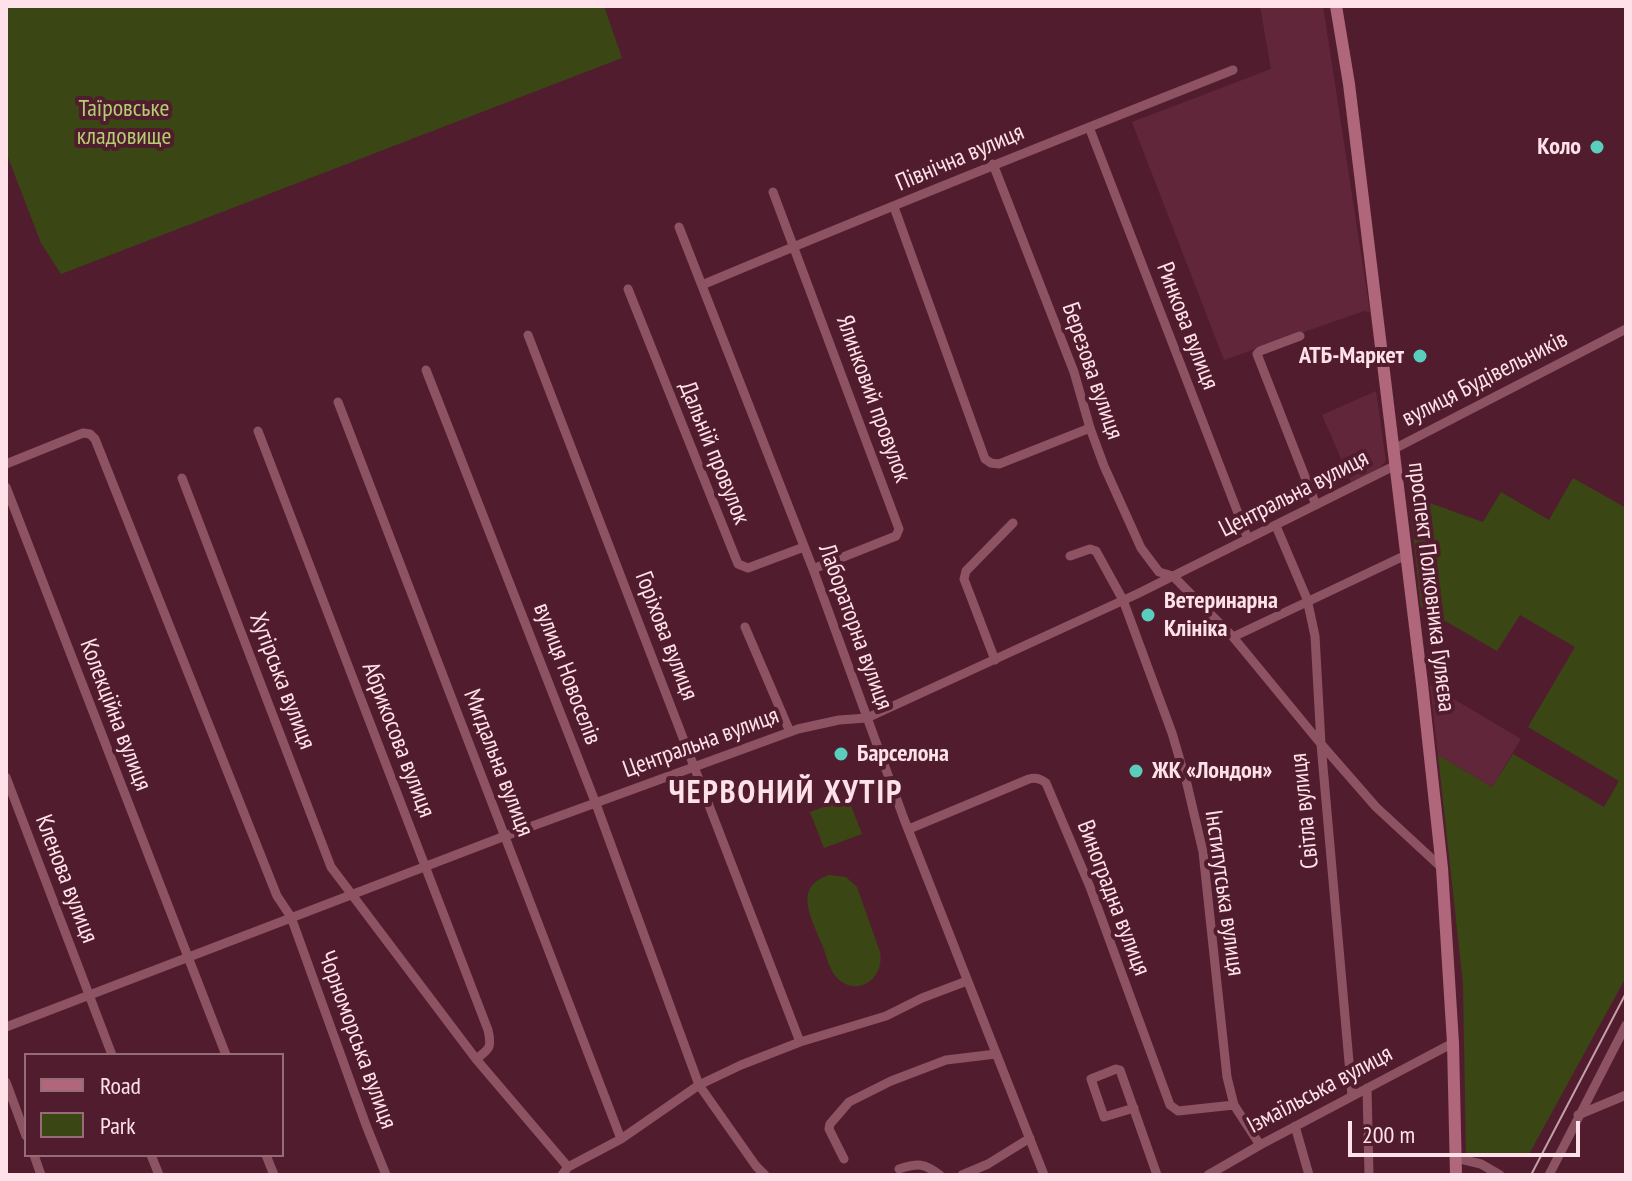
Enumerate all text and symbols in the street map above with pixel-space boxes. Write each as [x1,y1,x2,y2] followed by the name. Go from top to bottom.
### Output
[77,95,171,151] park label: Таїровське кладовище
[892,118,1028,198] street label: Північна вулиця
[1537,133,1581,161] place label: Коло
[1588,138,1606,156] marker: Коло
[1150,258,1224,394] street label: Ринкова вулиця
[1055,299,1129,443] street label: Березова вулиця
[829,311,917,487] street label: Ялинковий провулок
[1397,325,1573,433] street label: вулиця Будівельників
[1299,342,1404,370] place label: АТБ-Маркет
[1411,347,1429,365] marker: АТБ-Маркет
[672,377,756,529] street label: Дальній провулок
[1215,444,1373,544] street label: Центральна вулиця
[1401,461,1461,713] street label: проспект Полковника Гуляєва
[812,540,898,714] street label: Лабораторна вулиця
[628,568,704,704] street label: Горіхова вулиця
[1164,587,1278,643] place label: Ветеринарна Клініка
[527,599,607,749] street label: вулиця Новоселів
[1139,606,1157,624] marker: Ветеринарна Клініка
[243,609,321,753] street label: Хутірська вулиця
[73,635,157,795] street label: Колекційна вулиця
[355,658,441,822] street label: Абрикосова вулиця
[457,685,539,841] street label: Мигдальна вулиця
[619,702,783,784] street label: Центральна вулиця
[857,740,949,768] place label: Барселона
[832,745,850,763] marker: Барселона
[1285,752,1325,870] street label: Світла вулиця
[1152,757,1272,785] place label: ЖК «Лондон»
[1127,762,1145,780] marker: ЖК «Лондон»
[669,775,903,813] district label: ЧЕРВОНИЙ ХУТІР
[1198,808,1250,978] street label: Інститутська вулиця
[28,811,104,947] street label: Кленова вулиця
[1070,816,1156,980] street label: Виноградна вулиця
[312,947,402,1133] street label: Чорноморська вулиця
[1242,1040,1398,1140] street label: Ізмаїльська вулиця
[24,1053,284,1157] legend
[100,1070,141,1101] text: Road
[1352,1105,1584,1155] scale bar
[100,1110,136,1141] text: Park
[1362,1119,1415,1150] text: 200 m

